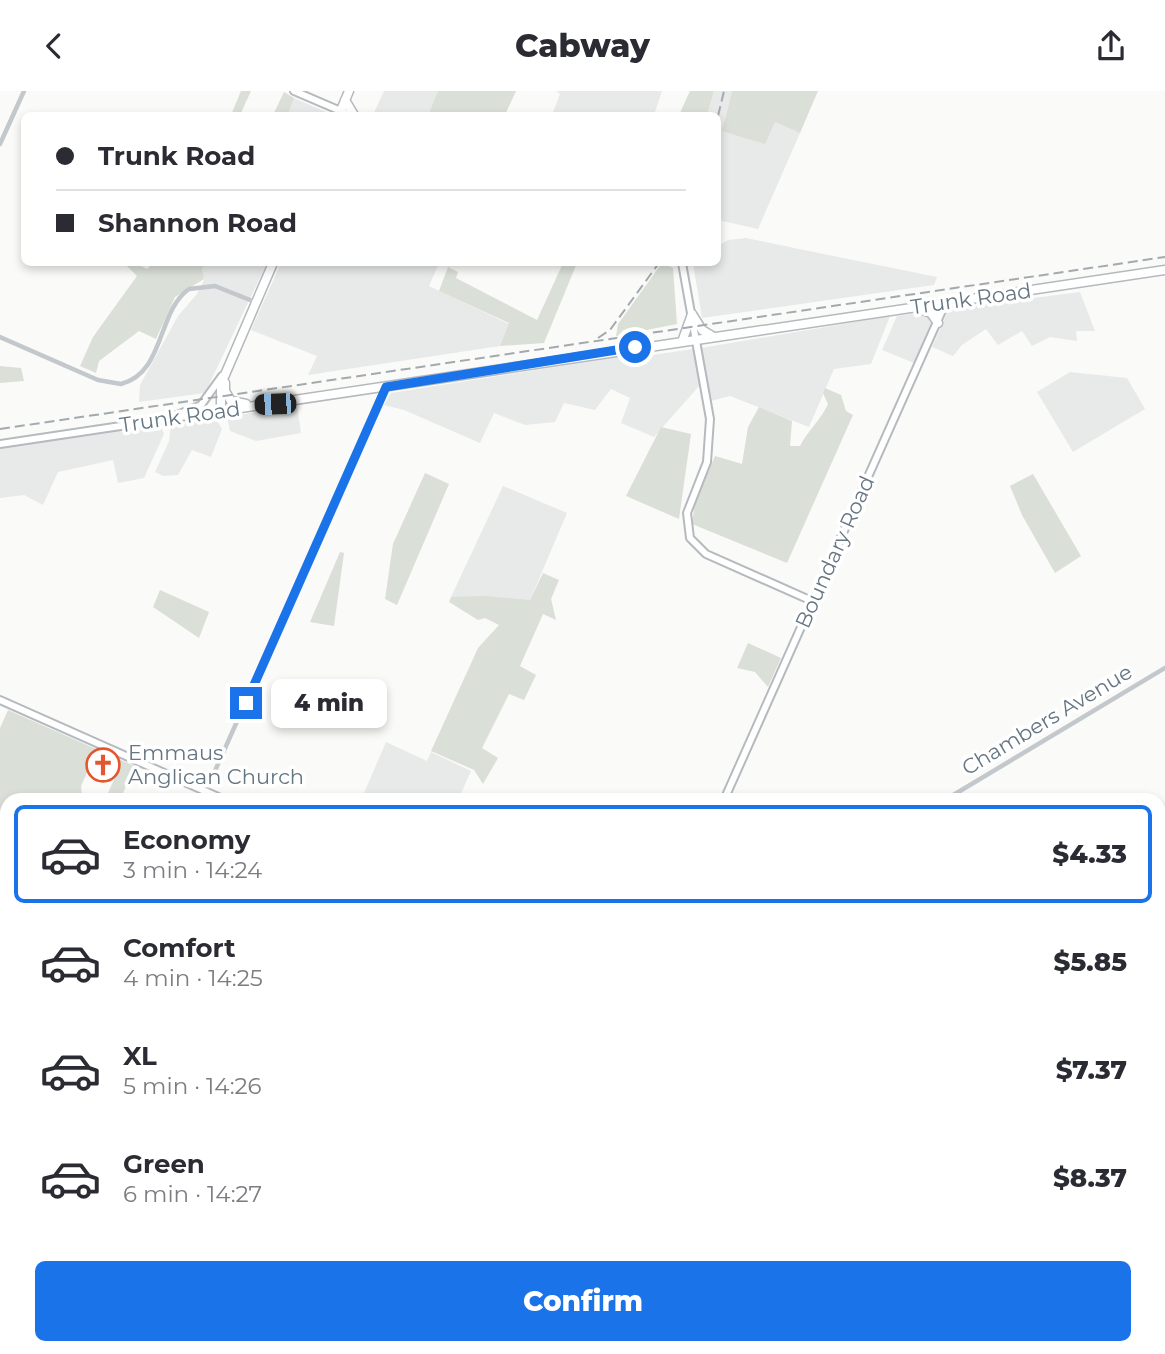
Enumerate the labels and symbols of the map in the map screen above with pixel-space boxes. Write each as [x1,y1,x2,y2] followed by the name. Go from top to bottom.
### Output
[909,278,1033,319] street label: Trunk Road
[619,331,651,363] route start
[254,393,297,415] car
[118,396,242,437] street label: Trunk Road
[790,472,879,632] street label: Boundary Road
[957,659,1136,780] street label: Chambers Avenue
[270,679,386,727] callout: 4 min
[230,687,262,719] route end
[128,740,304,789] place label: Emmaus Anglican Church
[84,746,122,784] church icon: Emmaus Anglican Church

